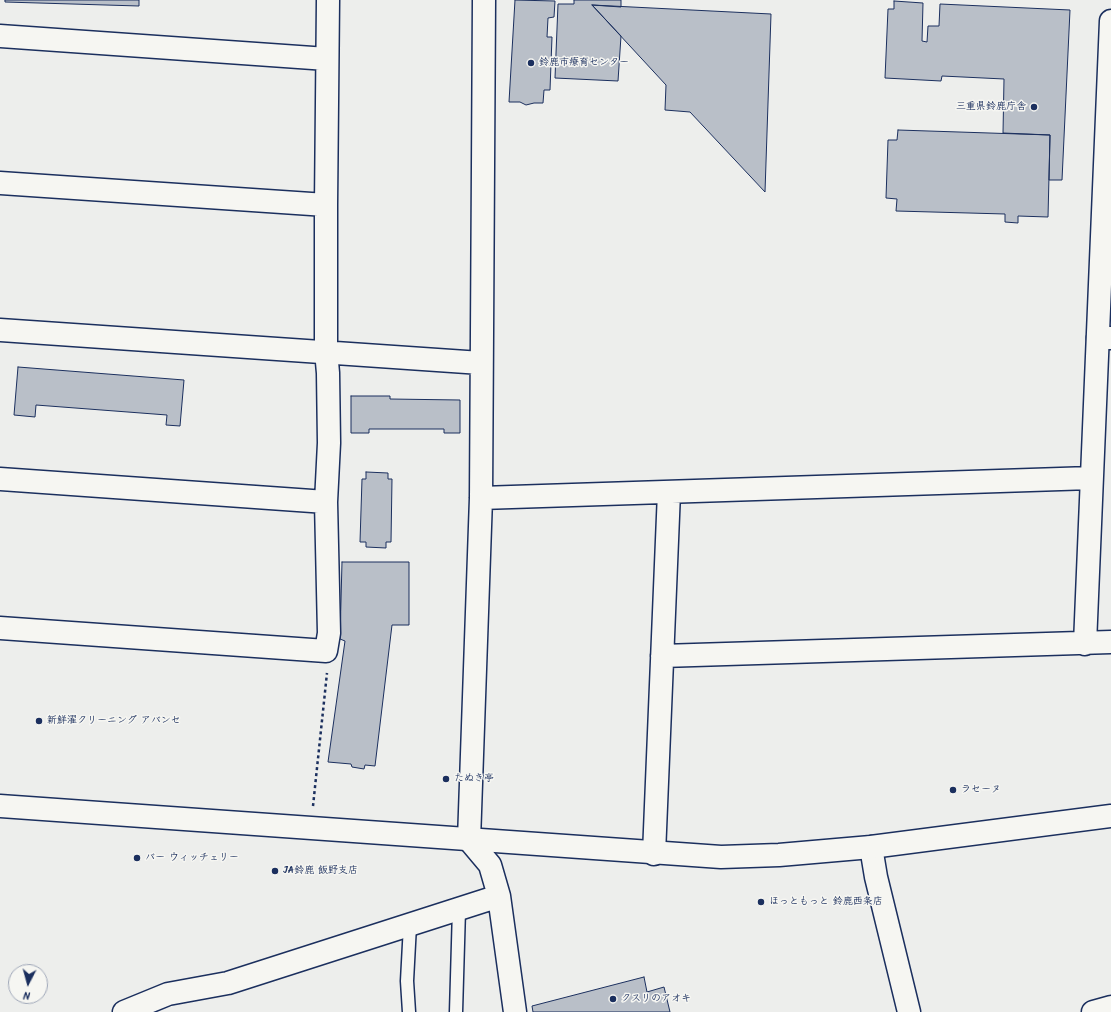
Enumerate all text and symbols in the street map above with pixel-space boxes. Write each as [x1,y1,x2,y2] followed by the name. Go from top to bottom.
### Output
[539,57,629,69] place label: 鈴鹿市療育センター
[526,58,536,68] marker: 鈴鹿市療育センター
[956,101,1026,113] place label: 三重県鈴鹿庁舎
[1029,102,1039,112] marker: 三重県鈴鹿庁舎
[47,715,181,727] place label: 新鮮濯クリーニング アバンセ
[34,716,44,726] marker: 新鮮濯クリーニング アバンセ
[454,773,494,785] place label: たぬき亭
[441,774,451,784] marker: たぬき亭
[961,784,1001,796] place label: ラセーヌ
[948,785,958,795] marker: ラセーヌ
[145,852,239,864] place label: バー ウィッチェリー
[132,853,142,863] marker: バー ウィッチェリー
[283,865,358,877] place label: JA鈴鹿 飯野支店
[270,866,280,876] marker: JA鈴鹿 飯野支店
[769,896,883,908] place label: ほっともっと 鈴鹿西条店
[756,897,766,907] marker: ほっともっと 鈴鹿西条店
[8,964,48,1004] north arrow
[22,986,31,1004] text: N
[621,993,691,1005] place label: クスリのアオキ
[608,994,618,1004] marker: クスリのアオキ

